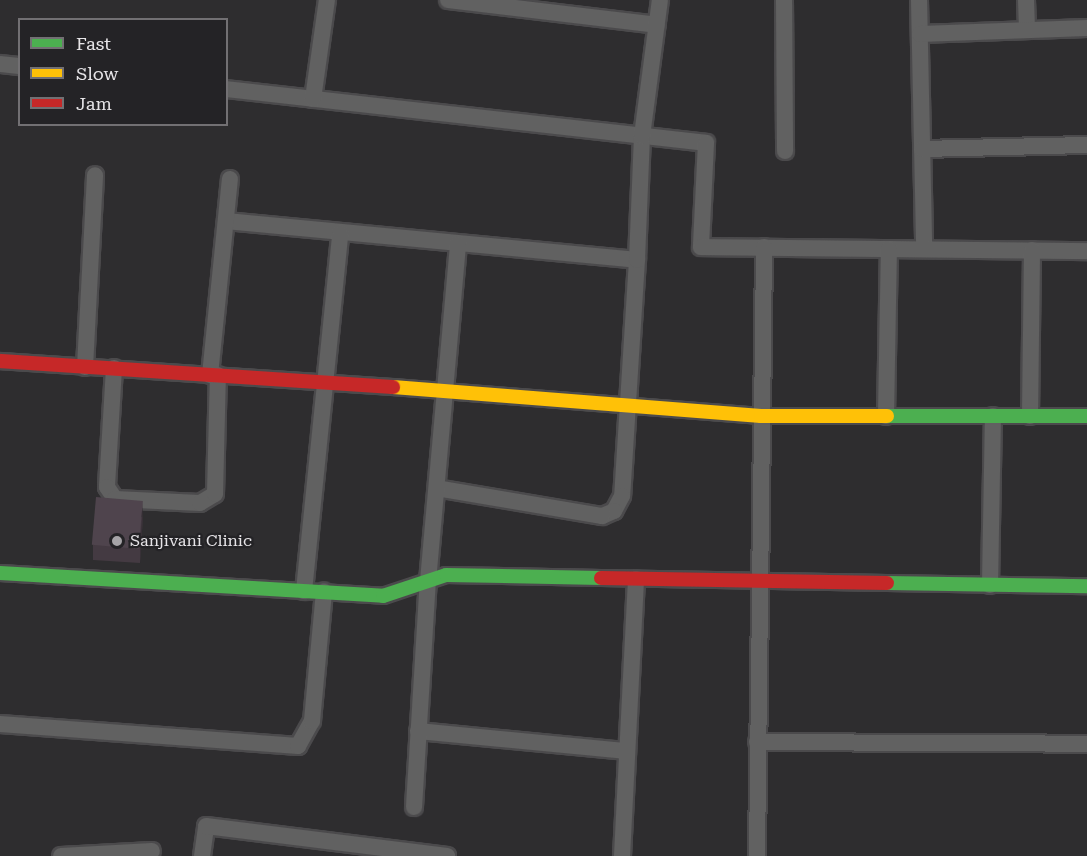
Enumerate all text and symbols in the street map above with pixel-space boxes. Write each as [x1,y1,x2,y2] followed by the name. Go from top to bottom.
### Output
[18,18,228,126] legend
[76,33,111,54] text: Fast
[76,63,118,84] text: Slow
[76,93,112,114] text: Jam
[130,531,252,551] place label: Sanjivani Clinic
[108,532,126,550] marker: Sanjivani Clinic

